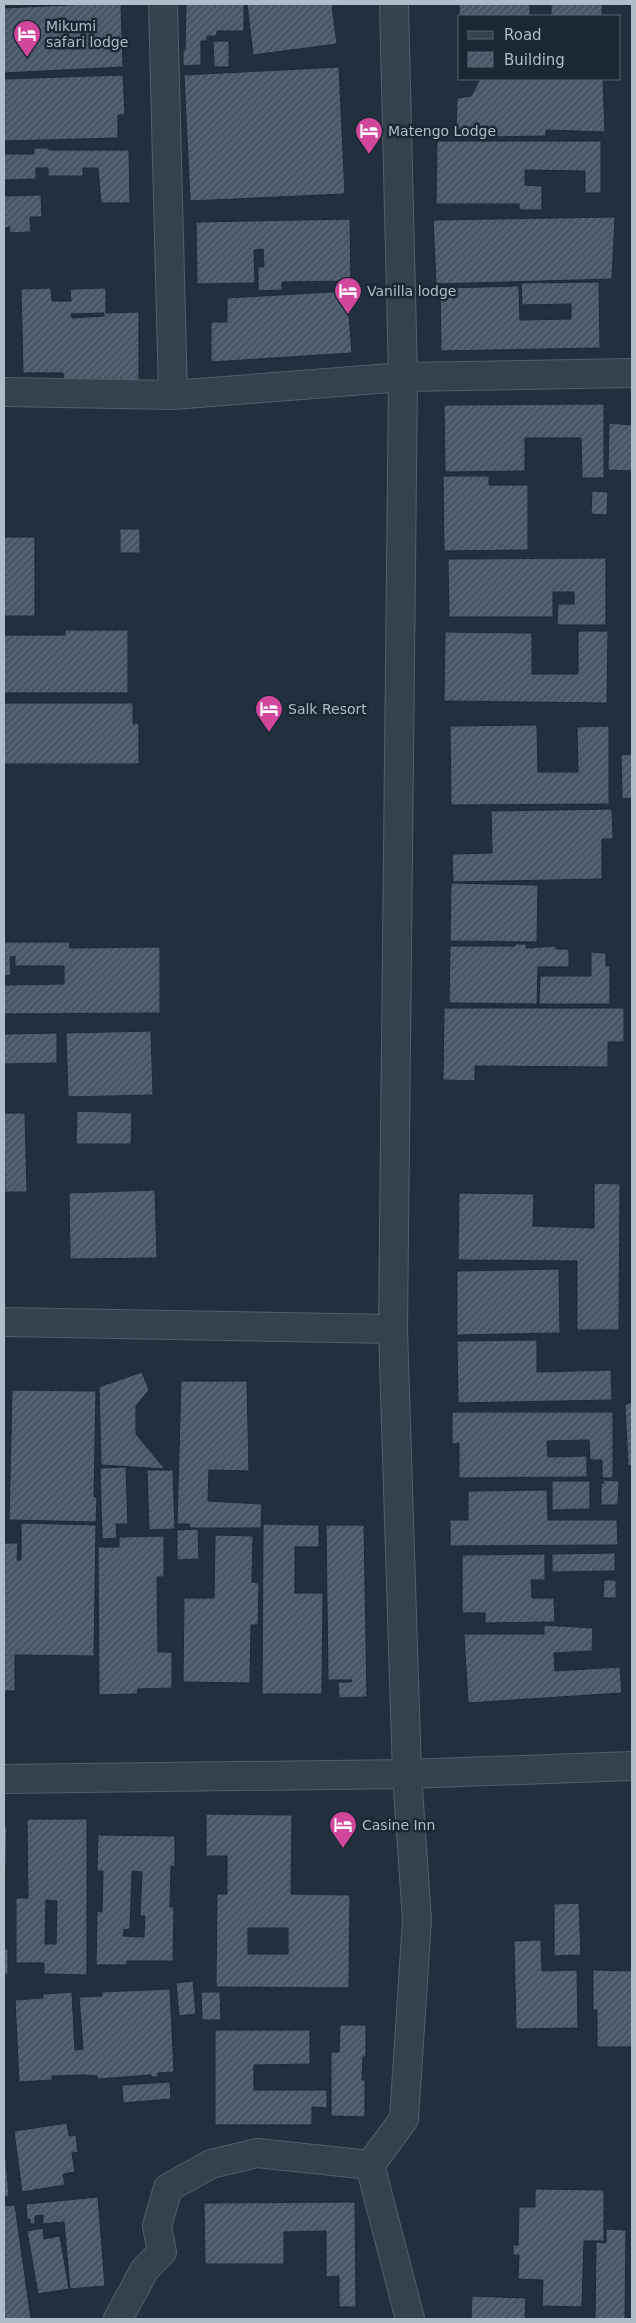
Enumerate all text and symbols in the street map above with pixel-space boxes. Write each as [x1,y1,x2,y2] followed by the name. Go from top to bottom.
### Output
[458,15,621,80] legend
[46,18,128,50] place label: Mikumi safari lodge
[12,19,42,58] hotel icon: Mikumi safari lodge
[504,26,542,44] text: Road
[504,51,565,69] text: Building
[354,116,384,155] hotel icon: Matengo Lodge
[388,123,496,139] place label: Matengo Lodge
[333,276,363,315] hotel icon: Vanilla lodge
[367,283,456,299] place label: Vanilla lodge
[254,694,284,733] hotel icon: Salk Resort
[288,701,367,717] place label: Salk Resort
[328,1810,358,1849] hotel icon: Casine Inn
[362,1817,435,1833] place label: Casine Inn

